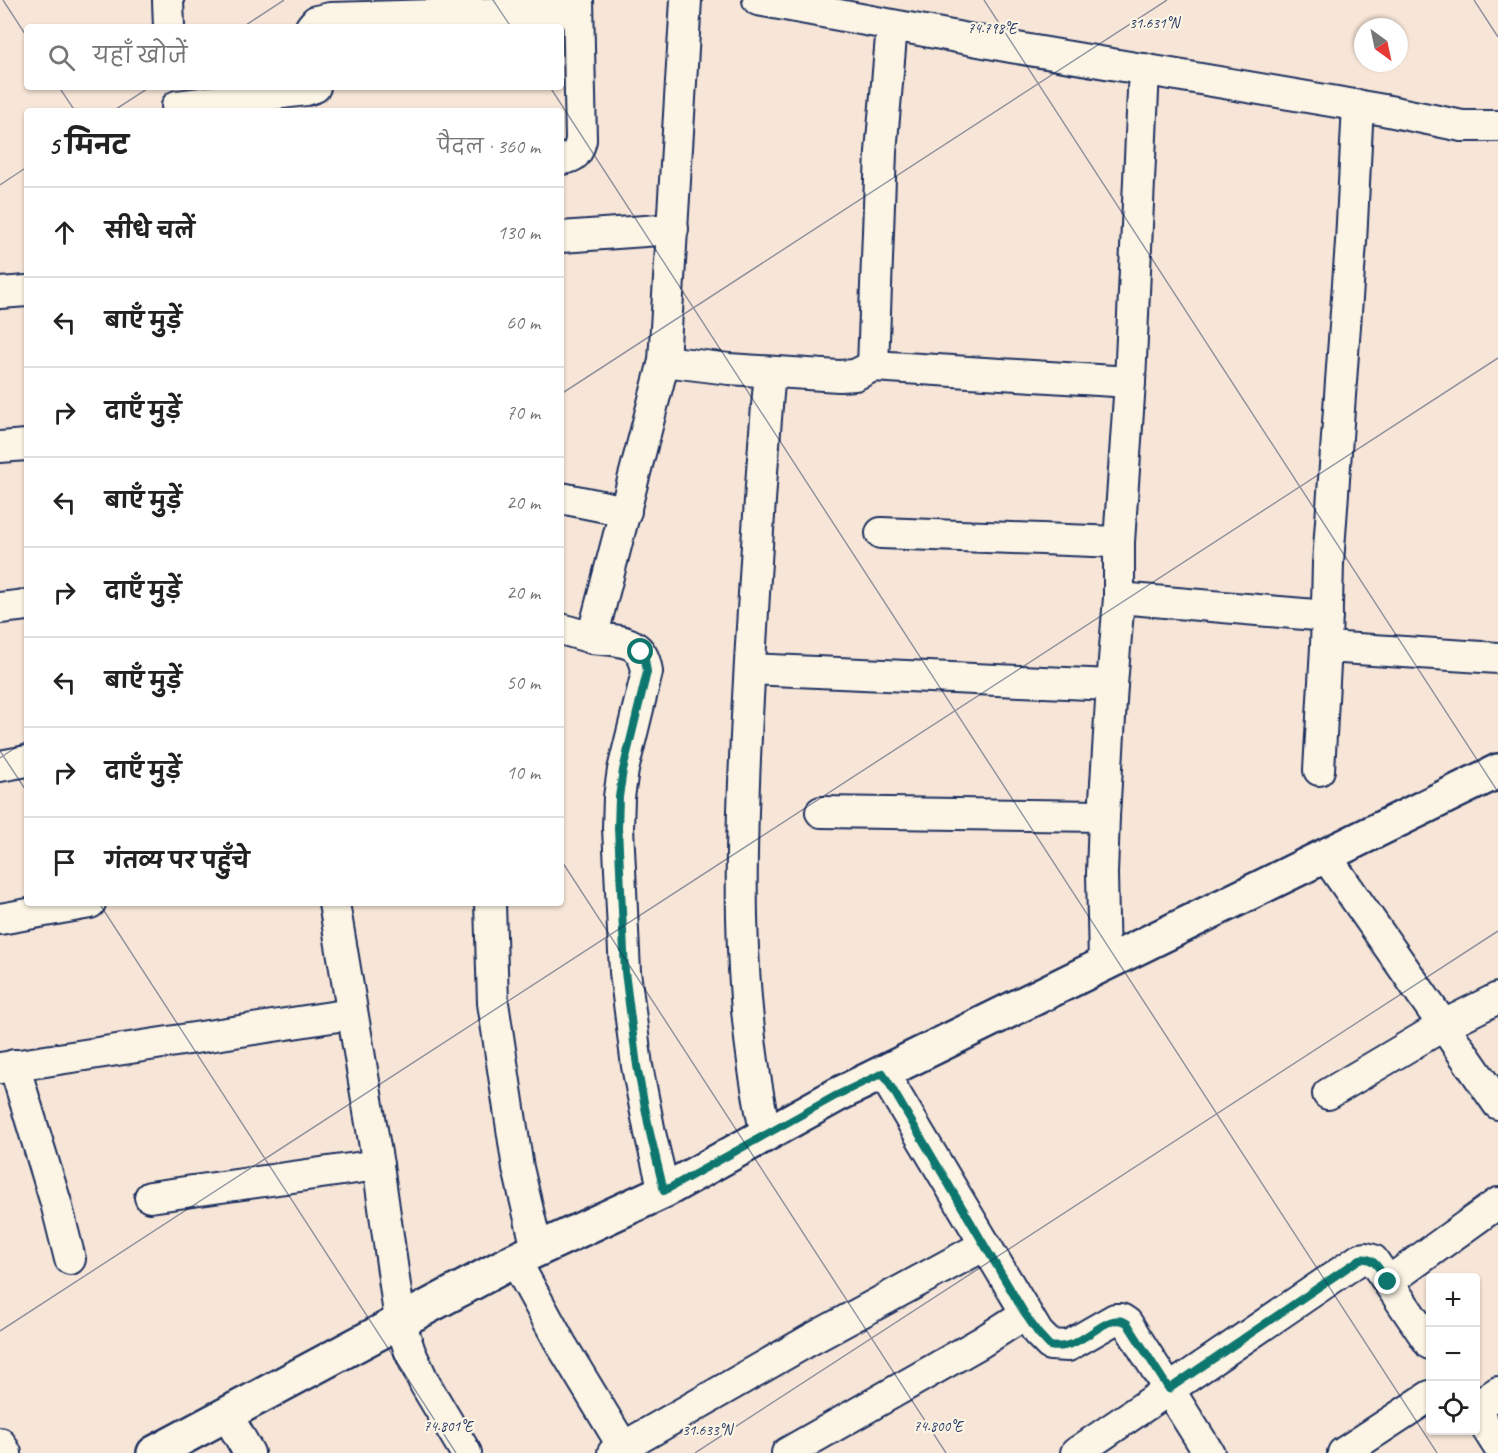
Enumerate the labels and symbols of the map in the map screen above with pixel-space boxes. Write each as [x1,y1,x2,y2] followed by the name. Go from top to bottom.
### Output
[1129,14,1182,33] text: 31.631°N
[1354,18,1408,72] north arrow
[968,19,1019,38] text: 74.798°E
[627,638,653,664] route start
[1374,1268,1400,1294] route end
[424,1417,475,1436] text: 74.801°E
[914,1417,965,1436] text: 74.800°E
[682,1421,735,1440] text: 31.633°N

